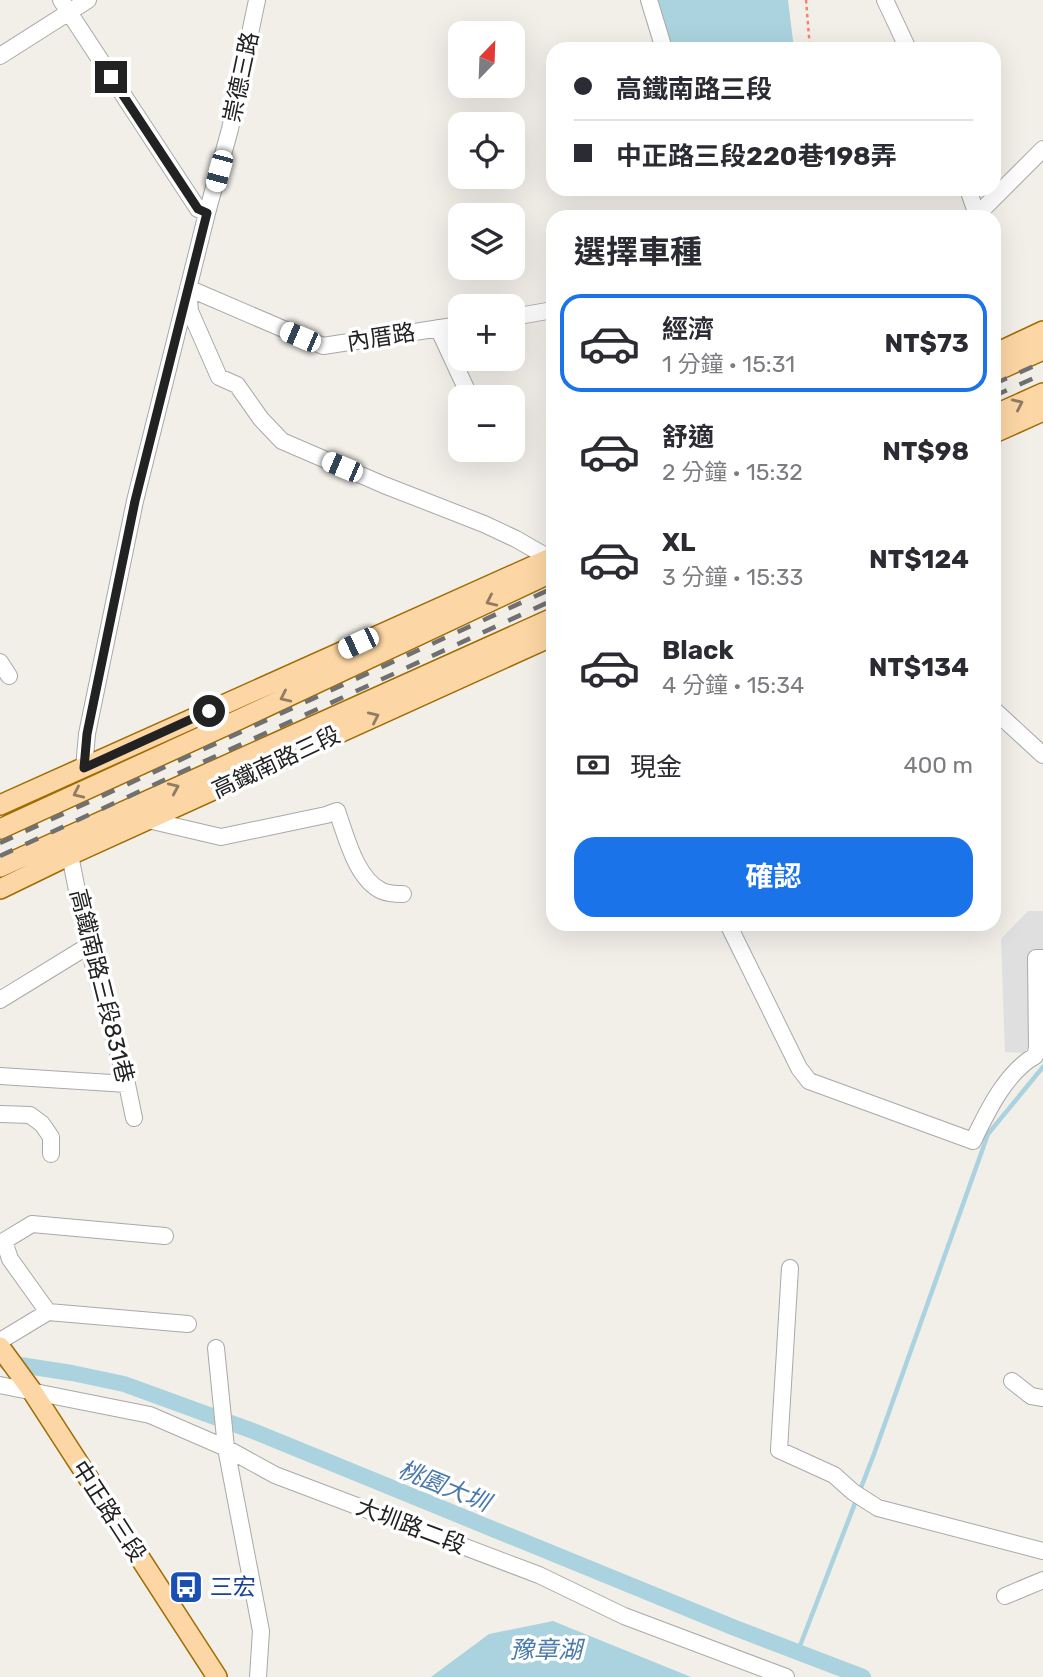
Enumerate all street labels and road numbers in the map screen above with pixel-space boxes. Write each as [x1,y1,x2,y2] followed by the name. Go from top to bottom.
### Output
[218,29,264,125] street label: 崇德三路
[345,318,417,356] street label: 內厝路
[208,720,344,804] street label: 高鐵南路三段
[64,886,140,1086] street label: 高鐵南路三段831巷
[66,1455,152,1567] street label: 中正路三段
[352,1492,470,1560] street label: 大圳路二段

